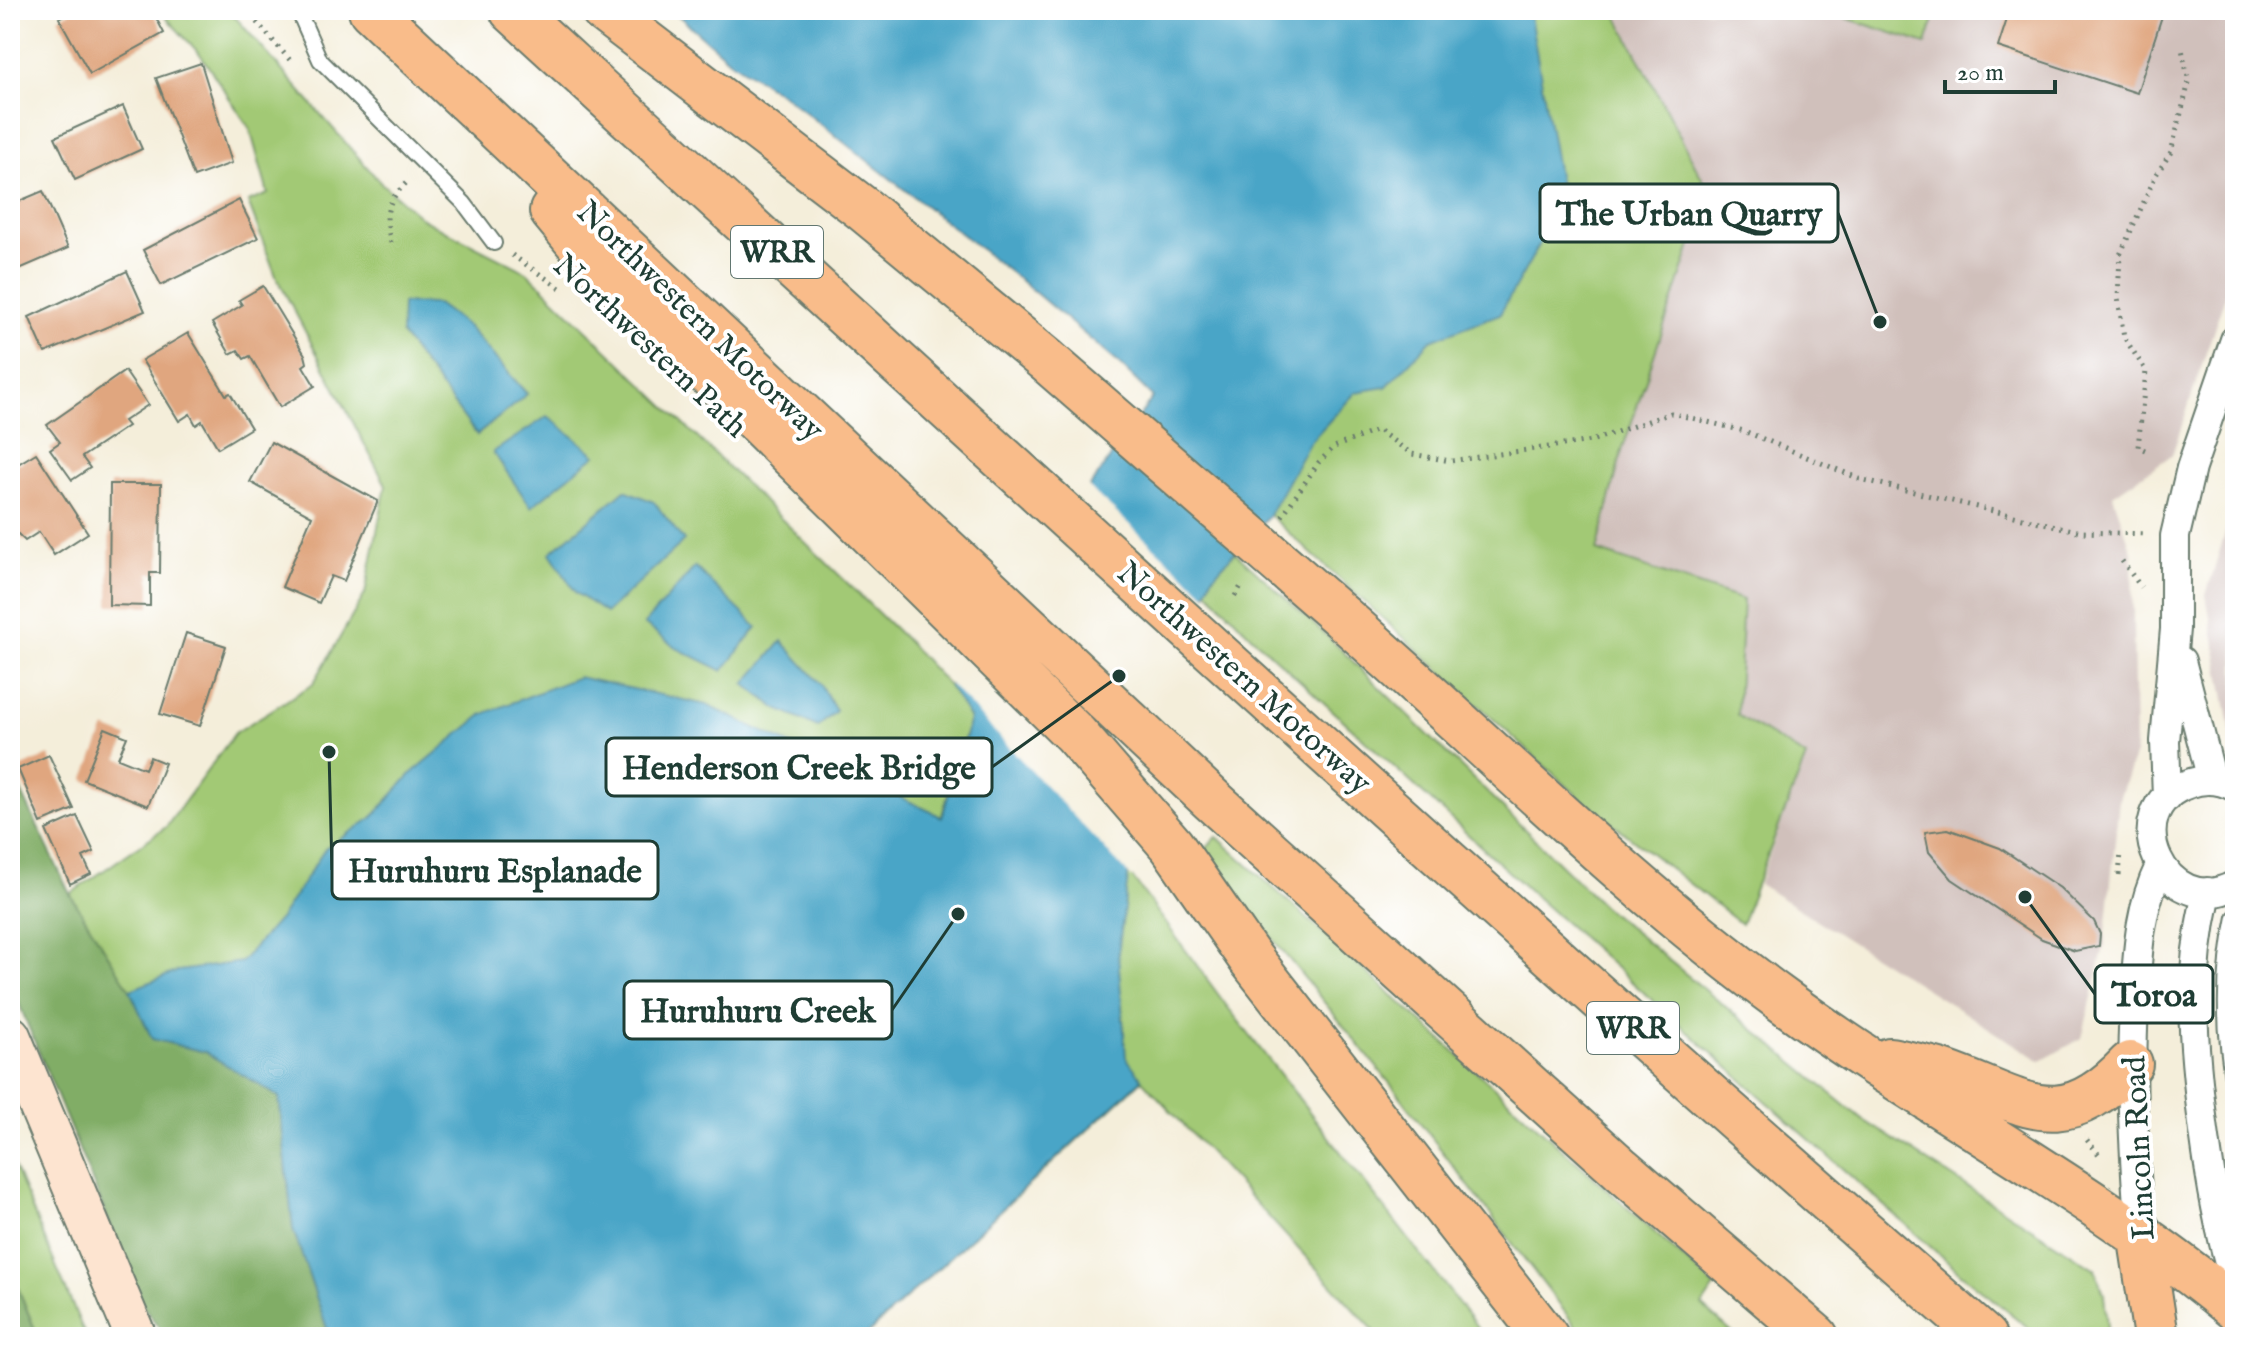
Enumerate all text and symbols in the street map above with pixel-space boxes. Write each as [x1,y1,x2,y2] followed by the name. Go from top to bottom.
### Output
[1945,44,2055,94] scale bar
[1957,58,2004,89] text: 20 m
[1540,184,1838,242] callout: The Urban Quarry
[567,193,832,451] street label: Northwestern Motorway
[1555,194,1824,237] text: The Urban Quarry
[731,226,823,278] road number: WRR
[543,246,755,448] street label: Northwestern Path
[1108,554,1379,804] street label: Northwestern Motorway
[606,738,992,796] callout: Henderson Creek Bridge
[622,748,976,791] text: Henderson Creek Bridge
[332,841,658,899] callout: Huruhuru Esplanade
[348,851,642,894] text: Huruhuru Esplanade
[2095,965,2213,1023] callout: Toroa
[2110,975,2198,1018] text: Toroa
[624,981,892,1039] callout: Huruhuru Creek
[640,991,877,1034] text: Huruhuru Creek
[1587,1002,1679,1054] road number: WRR
[2115,1054,2166,1241] street label: Lincoln Road

